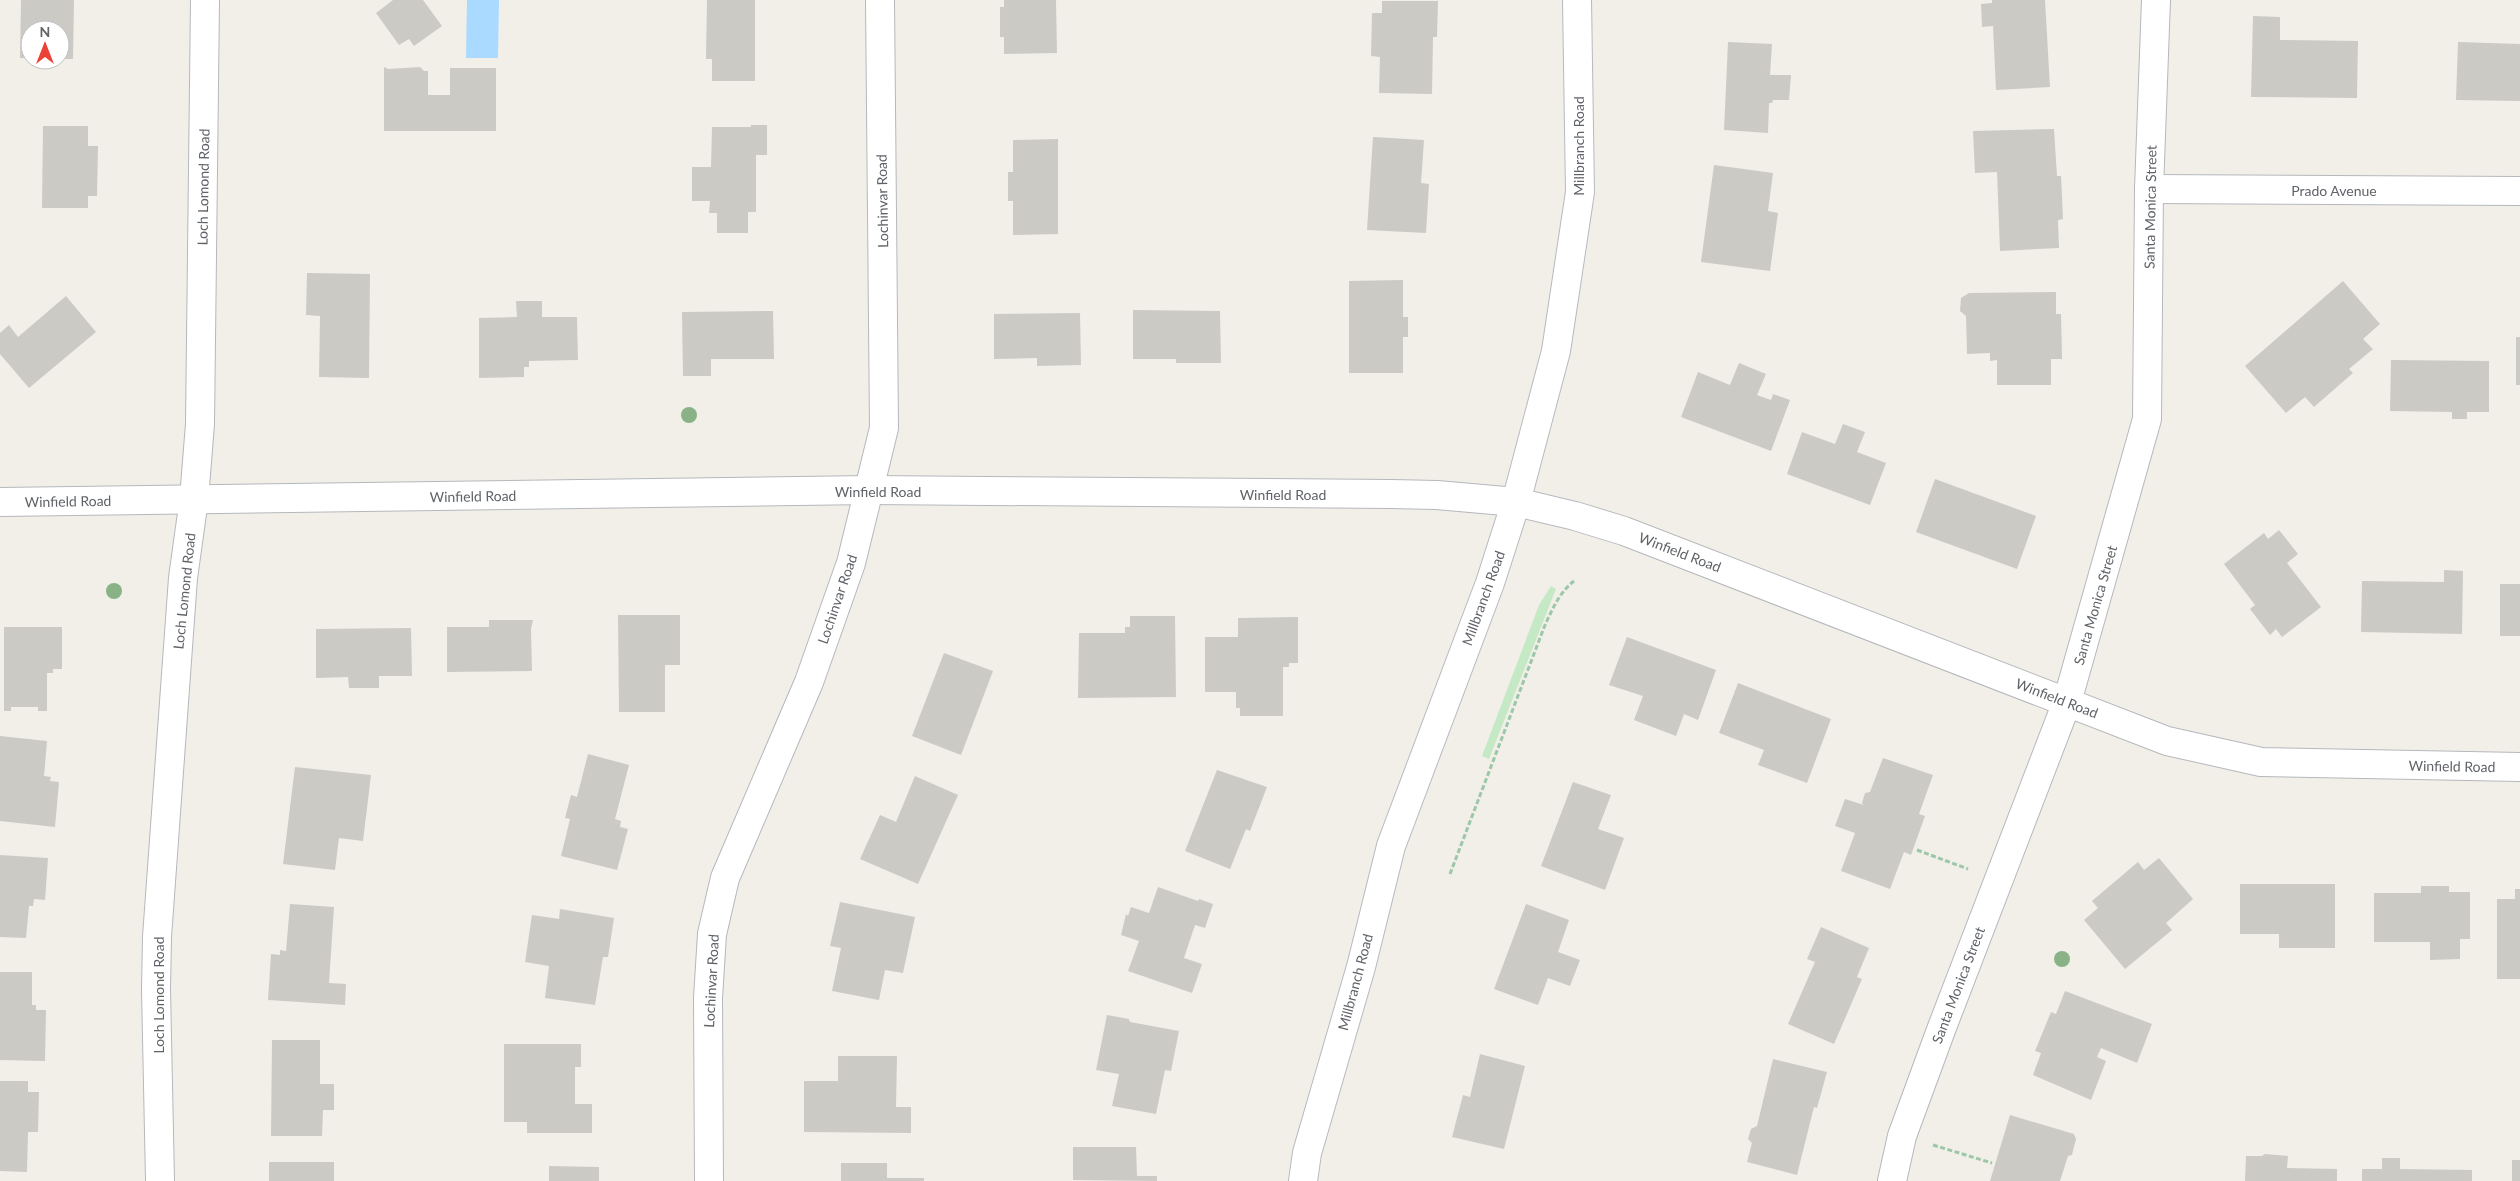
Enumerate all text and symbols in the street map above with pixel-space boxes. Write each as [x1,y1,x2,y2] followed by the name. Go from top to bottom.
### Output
[20,20,70,70] north arrow
[40,23,50,40] text: N
[1570,96,1587,196] street label: Millbranch Road
[193,128,213,246] street label: Loch Lomond Road
[2140,145,2160,269] street label: Santa Monica Street
[873,154,891,248] street label: Lochinvar Road
[2291,182,2377,199] street label: Prado Avenue
[835,483,921,500] street label: Winfield Road
[1240,486,1326,503] street label: Winfield Road
[430,487,516,505] street label: Winfield Road
[25,492,111,510] street label: Winfield Road
[1636,529,1724,575] street label: Winfield Road
[169,532,199,650] street label: Loch Lomond Road
[2070,543,2120,667] street label: Santa Monica Street
[1458,548,1508,648] street label: Millbranch Road
[814,552,860,646] street label: Lochinvar Road
[2013,675,2101,721] street label: Winfield Road
[2409,757,2495,775] street label: Winfield Road
[1928,924,1988,1046] street label: Santa Monica Street
[1334,932,1376,1032] street label: Millbranch Road
[700,934,722,1028] street label: Lochinvar Road
[150,936,167,1054] street label: Loch Lomond Road

